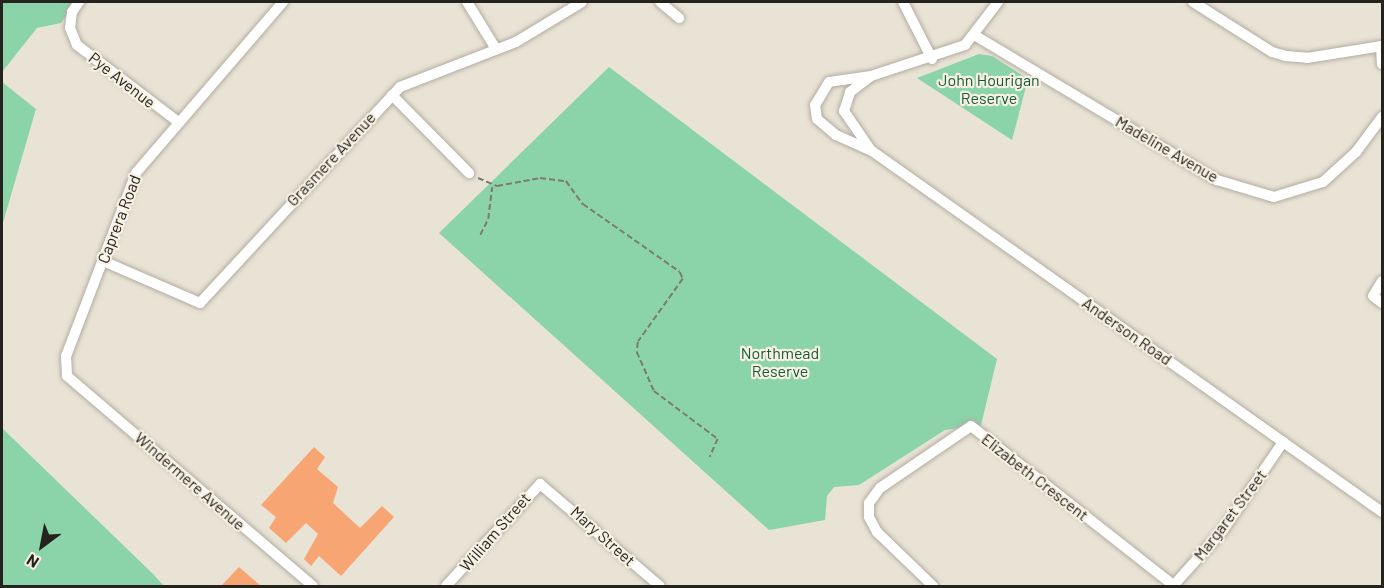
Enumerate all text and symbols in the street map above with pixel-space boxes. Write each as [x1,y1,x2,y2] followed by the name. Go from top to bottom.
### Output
[85,48,159,112] street label: Pye Avenue
[938,70,1040,108] park label: John Hourigan Reserve
[283,108,379,210] street label: Grasmere Avenue
[1112,112,1222,186] street label: Madeline Avenue
[93,172,145,266] street label: Caprera Road
[1079,293,1175,369] street label: Anderson Road
[741,343,819,381] park label: Northmead Reserve
[131,428,249,534] street label: Windermere Avenue
[978,429,1092,525] street label: Elizabeth Crescent
[1190,466,1270,564] street label: Margaret Street
[456,489,534,575] street label: William Street
[567,502,639,570] street label: Mary Street
[12,516,72,576] north arrow
[23,551,42,573] text: N

